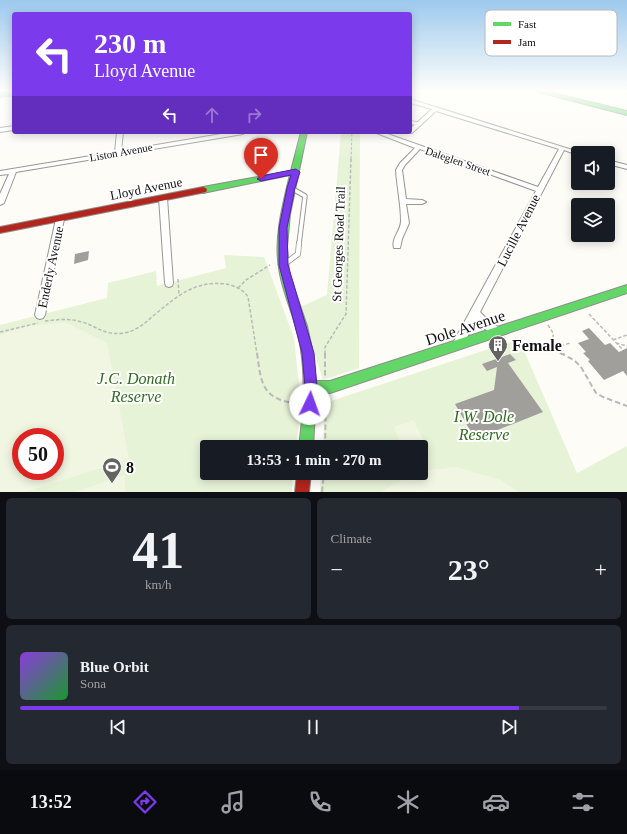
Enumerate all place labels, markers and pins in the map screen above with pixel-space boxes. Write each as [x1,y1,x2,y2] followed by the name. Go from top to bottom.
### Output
[244,138,278,179] pin
[487,334,509,362] building icon: Female
[512,337,562,354] place label: Female
[101,456,123,484] sports icon: 8
[126,459,134,476] place label: 8

